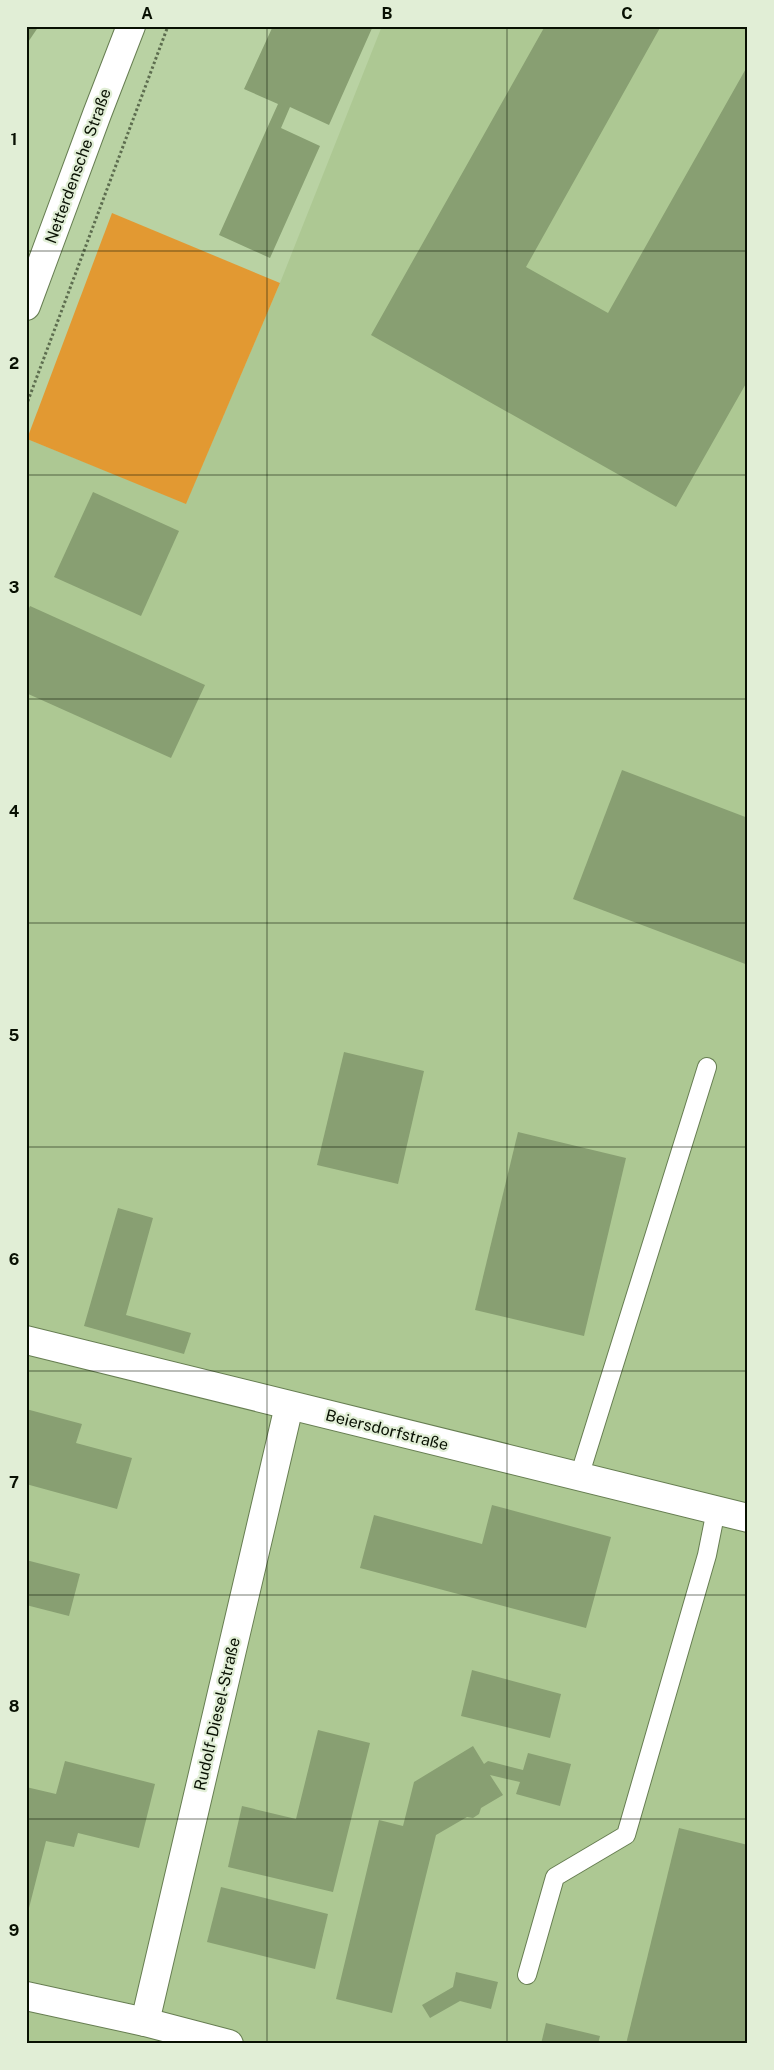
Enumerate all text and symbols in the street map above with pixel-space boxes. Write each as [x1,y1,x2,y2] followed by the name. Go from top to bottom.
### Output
[141,4,153,23] text: A
[382,4,393,23] text: B
[621,4,633,23] text: C
[41,86,115,246] street label: Netterdensche Straße
[11,130,17,149] text: 1
[9,354,19,373] text: 2
[9,578,19,597] text: 3
[9,802,20,821] text: 4
[9,1026,20,1045] text: 5
[9,1250,19,1269] text: 6
[324,1406,450,1454] street label: Beiersdorfstraße
[9,1473,19,1492] text: 7
[190,1636,244,1792] street label: Rudolf-Diesel-Straße
[9,1697,20,1716] text: 8
[9,1921,19,1940] text: 9

